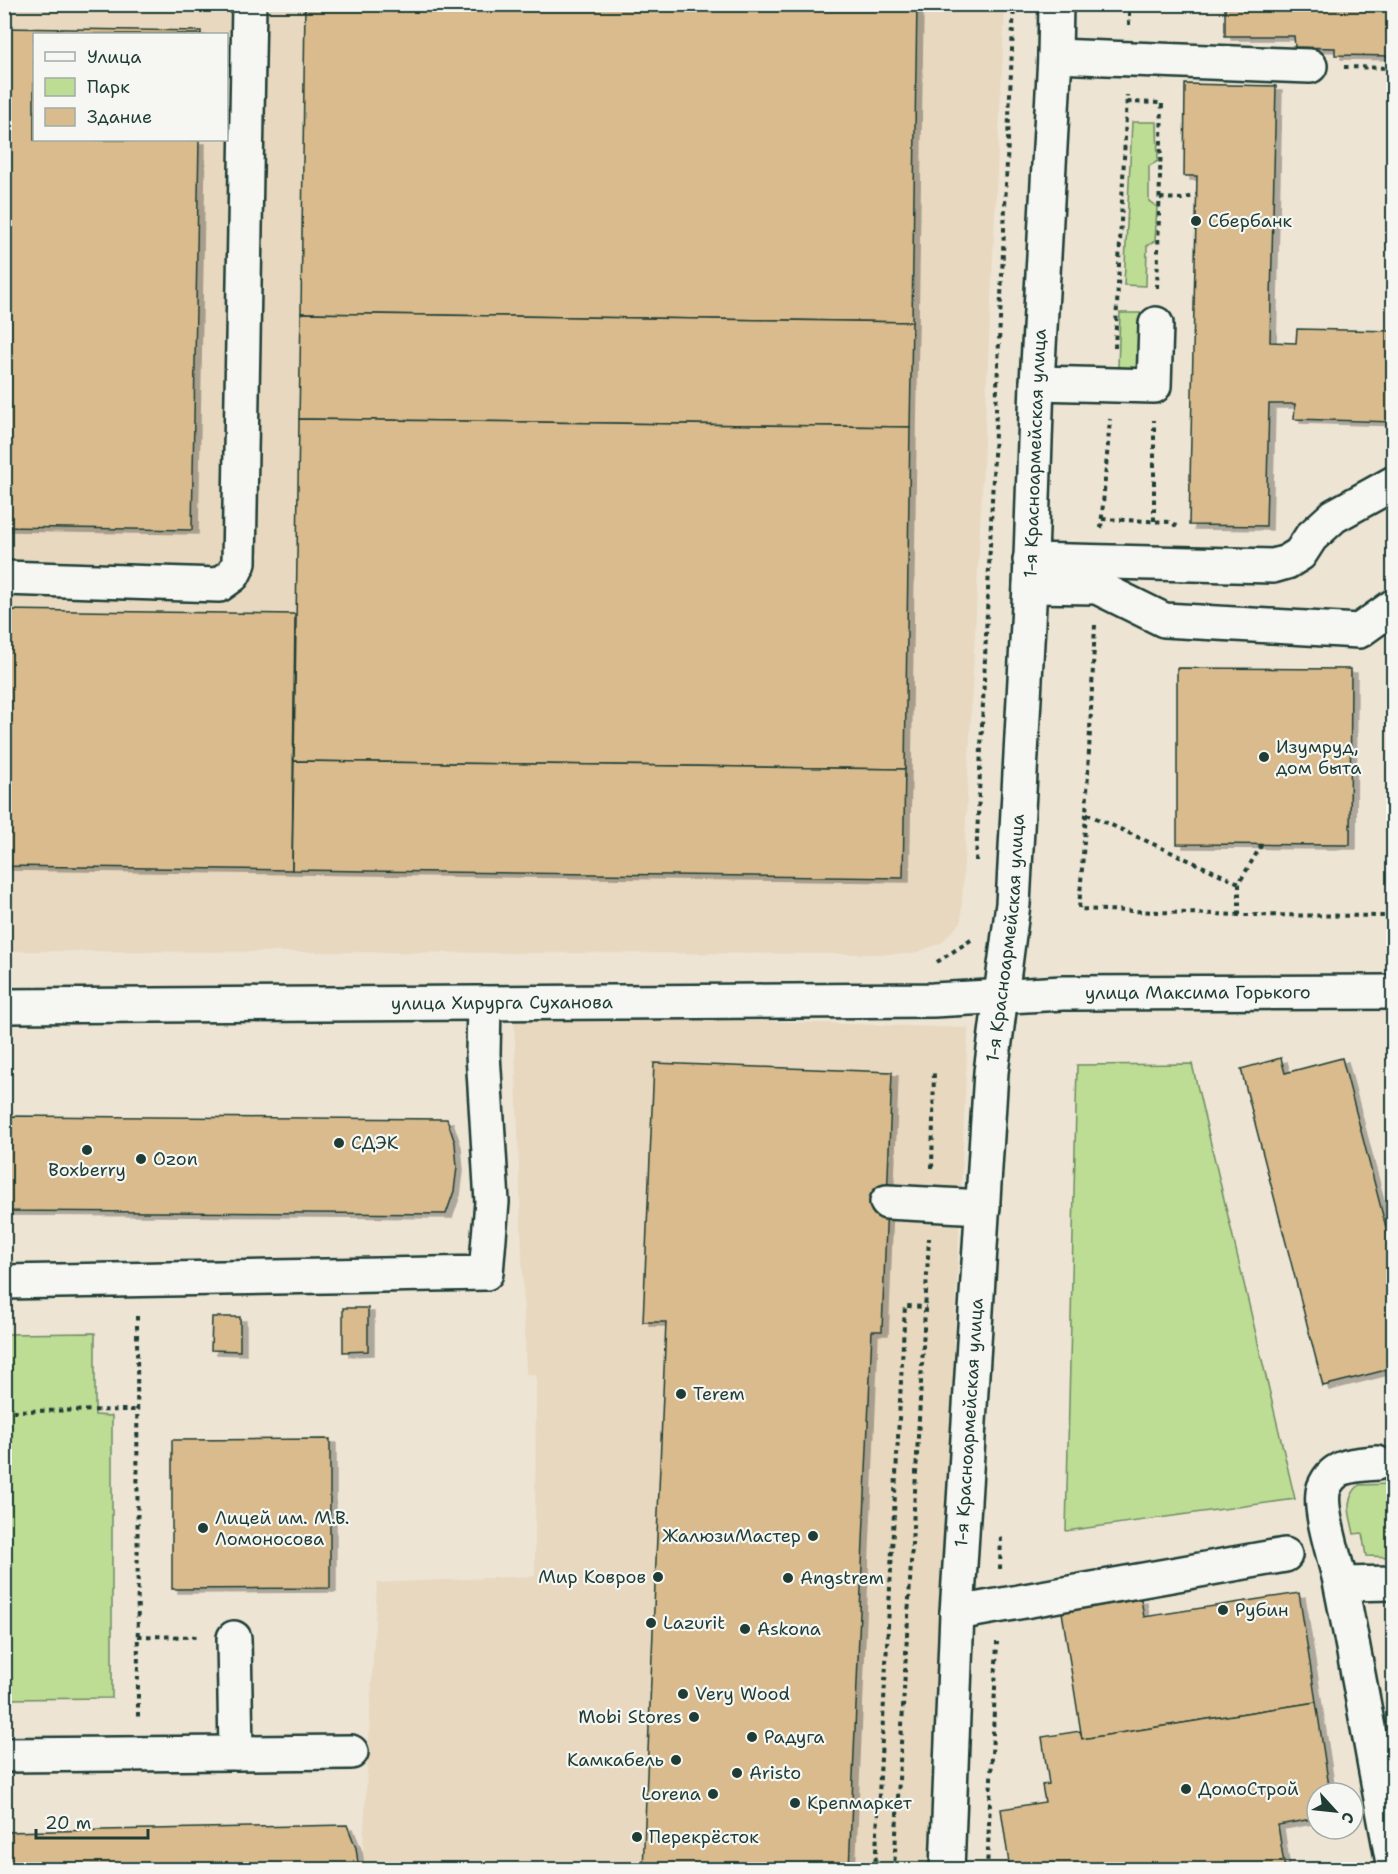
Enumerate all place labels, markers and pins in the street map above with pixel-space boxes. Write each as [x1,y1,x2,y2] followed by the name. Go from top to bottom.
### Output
[1208,209,1292,233] place label: Сбербанк
[1189,214,1203,228] marker: Сбербанк
[1276,735,1361,780] place label: Изумруд, дом быта
[1257,750,1271,764] marker: Изумруд, дом быта
[351,1131,399,1155] place label: СДЭК
[332,1136,346,1150] marker: СДЭК
[80,1143,94,1157] marker: Boxberry
[153,1147,198,1171] place label: Ozon
[134,1152,148,1166] marker: Ozon
[48,1158,126,1182] place label: Boxberry
[693,1382,745,1406] place label: Terem
[674,1387,688,1401] marker: Terem
[215,1506,349,1551] place label: Лицей им. М.В. Ломоносова
[196,1521,210,1535] marker: Лицей им. М.В. Ломоносова
[662,1524,801,1548] place label: ЖалюзиМастер
[806,1529,820,1543] marker: ЖалюзиМастер
[538,1565,646,1589] place label: Мир Ковров
[800,1566,884,1590] place label: Angstrem
[651,1570,665,1584] marker: Мир Ковров
[781,1571,795,1585] marker: Angstrem
[1235,1598,1289,1622] place label: Рубин
[1216,1603,1230,1617] marker: Рубин
[663,1611,725,1635] place label: Lazurit
[644,1616,658,1630] marker: Lazurit
[757,1617,821,1641] place label: Askona
[738,1622,752,1636] marker: Askona
[695,1682,790,1706] place label: Very Wood
[676,1687,690,1701] marker: Very Wood
[578,1705,682,1729] place label: Mobi Stores
[687,1710,701,1724] marker: Mobi Stores
[764,1725,824,1749] place label: Радуга
[745,1730,759,1744] marker: Радуга
[567,1748,664,1772] place label: Камкабель
[669,1753,683,1767] marker: Камкабель
[749,1761,801,1785] place label: Aristo
[730,1766,744,1780] marker: Aristo
[1198,1777,1299,1801] place label: ДомоСтрой
[641,1782,701,1806] place label: Lorena
[1179,1782,1193,1796] marker: ДомоСтрой
[706,1787,720,1801] marker: Lorena
[807,1791,913,1815] place label: Крепмаркет
[788,1796,802,1810] marker: Крепмаркет
[649,1825,759,1849] place label: Перекрёсток
[630,1830,644,1844] marker: Перекрёсток

